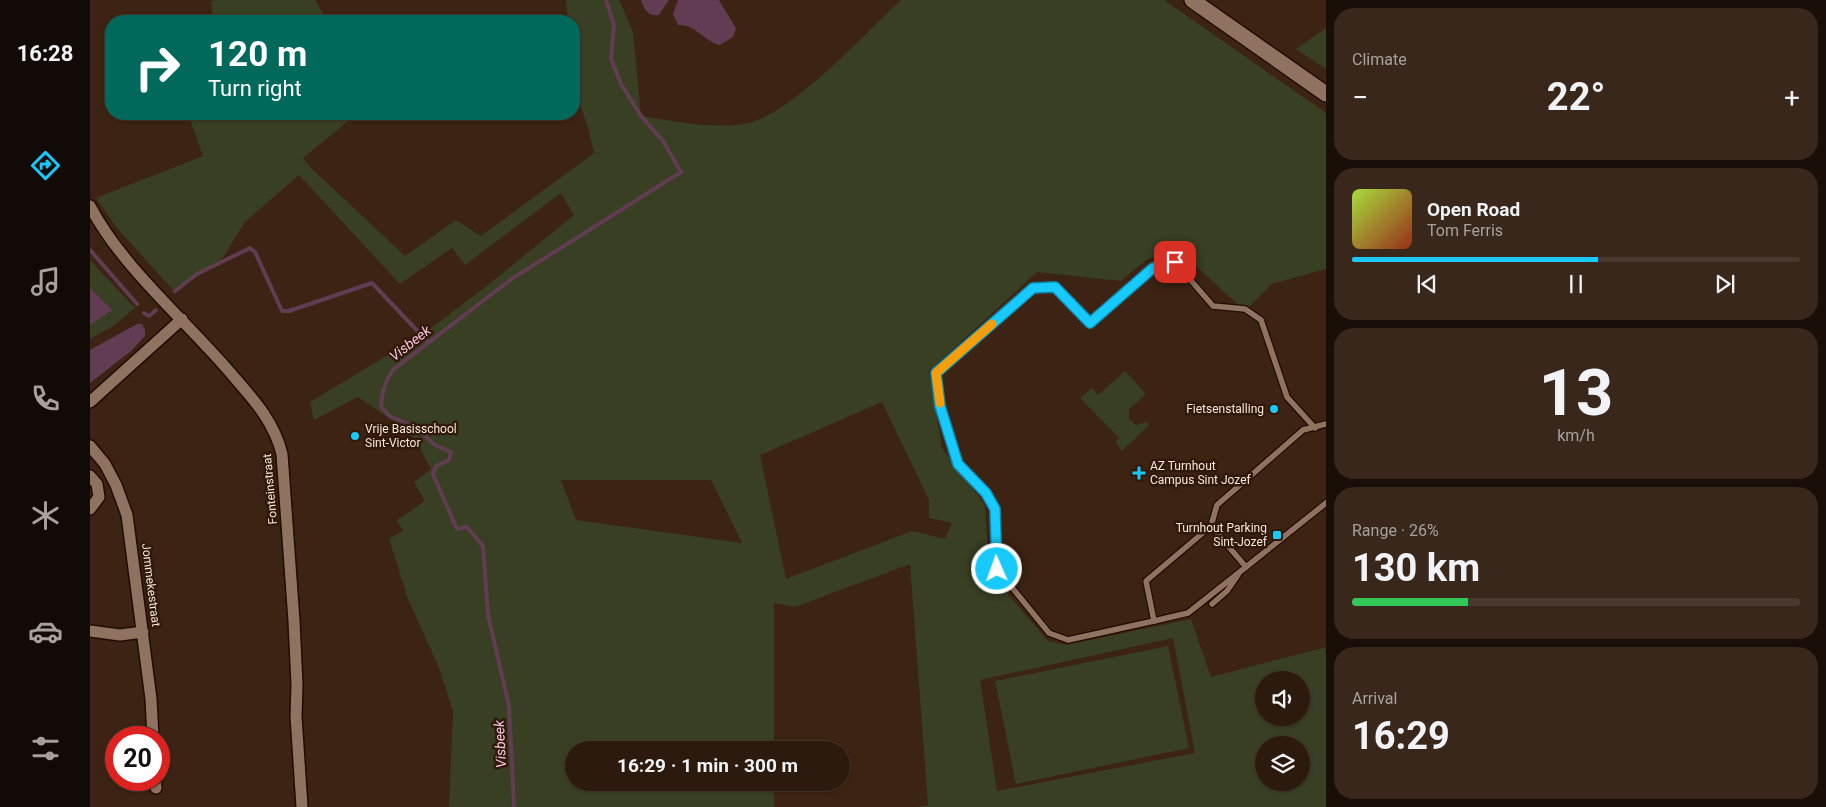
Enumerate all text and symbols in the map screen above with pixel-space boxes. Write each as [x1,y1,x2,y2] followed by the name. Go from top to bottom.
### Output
[208,34,307,75] text: 120 m
[125,35,190,100] icon: right
[17,41,73,66] text: 16:28
[1352,50,1407,69] text: Climate
[1547,75,1605,119] text: 22°
[208,76,302,101] text: Turn right
[1352,81,1368,114] text: −
[1784,81,1800,114] text: +
[28,148,63,183] icon: directions
[1427,198,1520,221] text: Open Road
[1427,221,1503,240] text: Tom Ferris
[1154,241,1196,283] pin
[1161,248,1189,276] icon: arrive
[28,264,63,299] icon: music
[1413,270,1441,298] icon: previous
[1562,270,1590,298] icon: pause
[1711,270,1739,298] icon: next
[386,321,435,364] water label: Visbeek
[1539,355,1613,431] text: 13
[28,381,63,416] icon: phone
[1186,402,1264,416] place label: Fietsenstalling
[1268,403,1280,415] marker: Fietsenstalling
[365,422,457,450] place label: Vrije Basisschool Sint-Victor
[1557,426,1595,445] text: km/h
[349,430,361,442] marker: Vrije Basisschool Sint-Victor
[260,453,280,525] street label: Fonteinstraat
[1150,459,1252,487] place label: AZ Turnhout Campus Sint Jozef
[1132,466,1146,480] marker: AZ Turnhout Campus Sint Jozef
[28,498,63,533] icon: climate
[1176,521,1268,549] place label: Turnhout Parking Sint-Jozef
[1352,521,1439,540] text: Range · 26%
[1271,529,1283,541] marker: Turnhout Parking Sint-Jozef
[139,542,163,628] street label: Jommekestraat
[970,542,1022,594] position arrow
[1352,546,1480,590] text: 130 km
[28,614,63,649] icon: car
[1255,671,1310,791] map controls
[1255,671,1310,726] button: sound
[1352,689,1397,708] text: Arrival
[1352,714,1450,758] text: 16:29
[491,719,509,768] water label: Visbeek
[105,726,170,791] speed limit sign: 20
[28,731,63,766] icon: filters
[1255,736,1310,791] button: layers
[617,754,798,777] text: 16:29 · 1 min · 300 m

